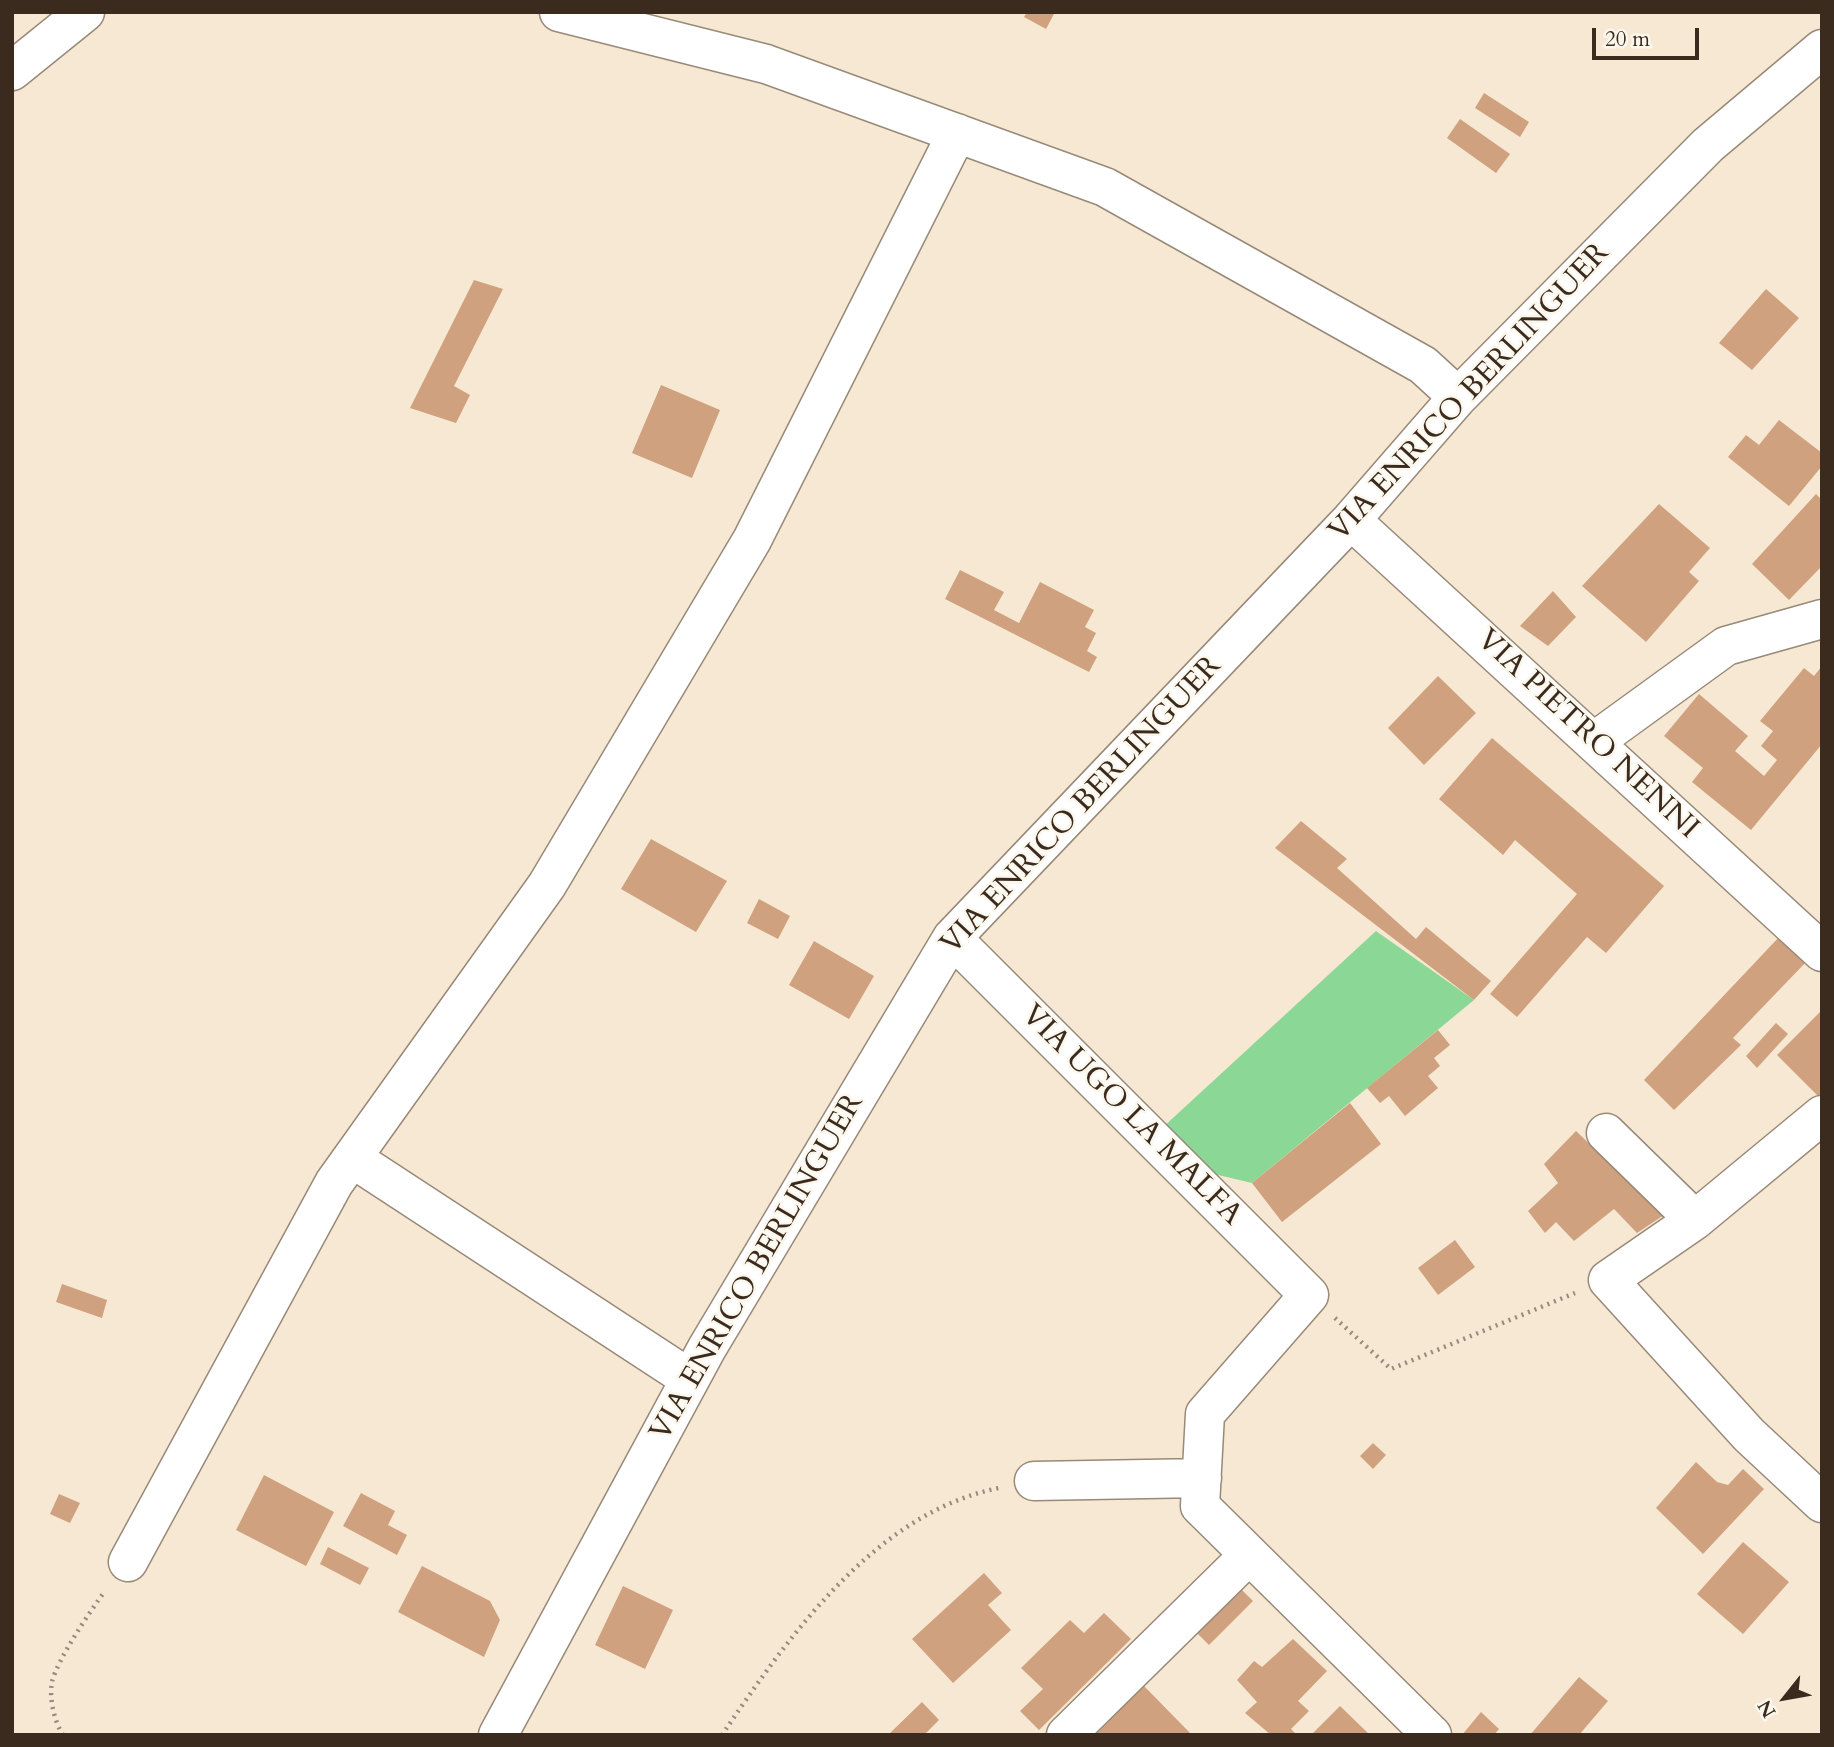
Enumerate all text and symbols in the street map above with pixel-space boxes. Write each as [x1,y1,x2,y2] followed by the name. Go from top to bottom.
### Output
[1596,14,1703,58] scale bar
[1605,25,1650,54] text: 20 m
[1322,236,1618,550] street label: VIA ENRICO BERLINGUER
[1469,623,1705,847] street label: VIA PIETRO NENNI
[934,649,1230,963] street label: VIA ENRICO BERLINGUER
[1013,998,1249,1234] street label: VIA UGO LA MALFA
[644,1088,872,1448] street label: VIA ENRICO BERLINGUER
[1750,1663,1820,1733] north arrow
[1752,1695,1782,1723] text: N

